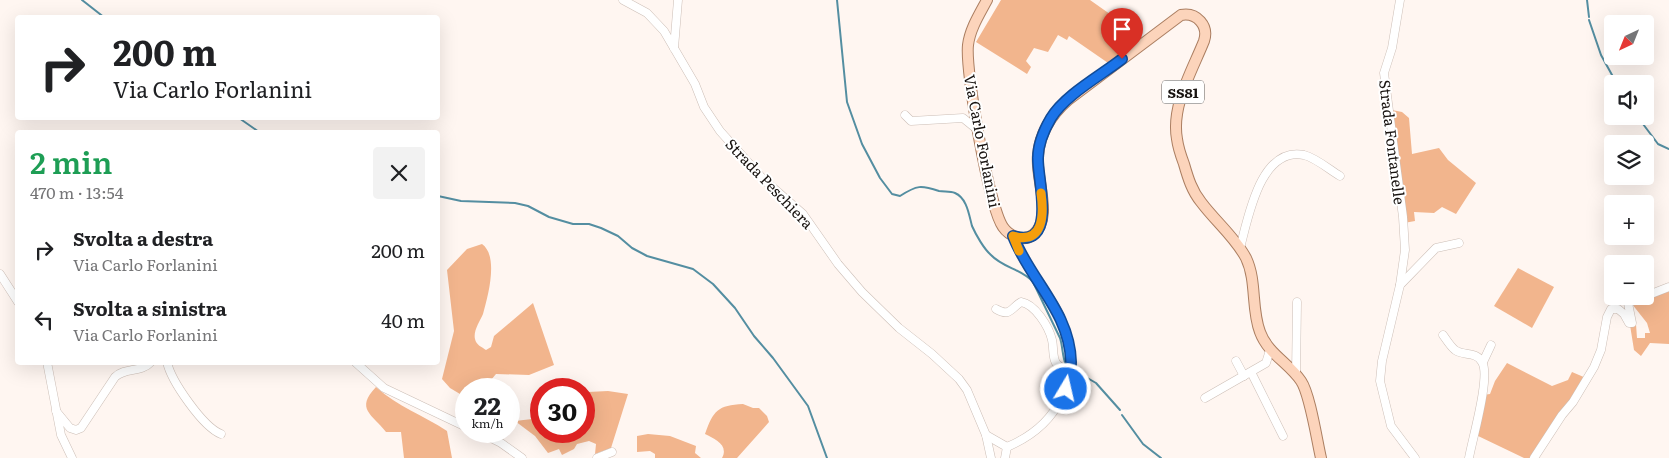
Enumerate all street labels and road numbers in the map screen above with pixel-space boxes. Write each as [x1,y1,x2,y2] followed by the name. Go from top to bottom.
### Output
[959,72,1007,210] street label: Via Carlo Forlanini
[1374,78,1412,206] street label: Strada Fontanelle
[1162,80,1204,104] road number: SS81
[721,132,820,234] street label: Strada Peschiera

